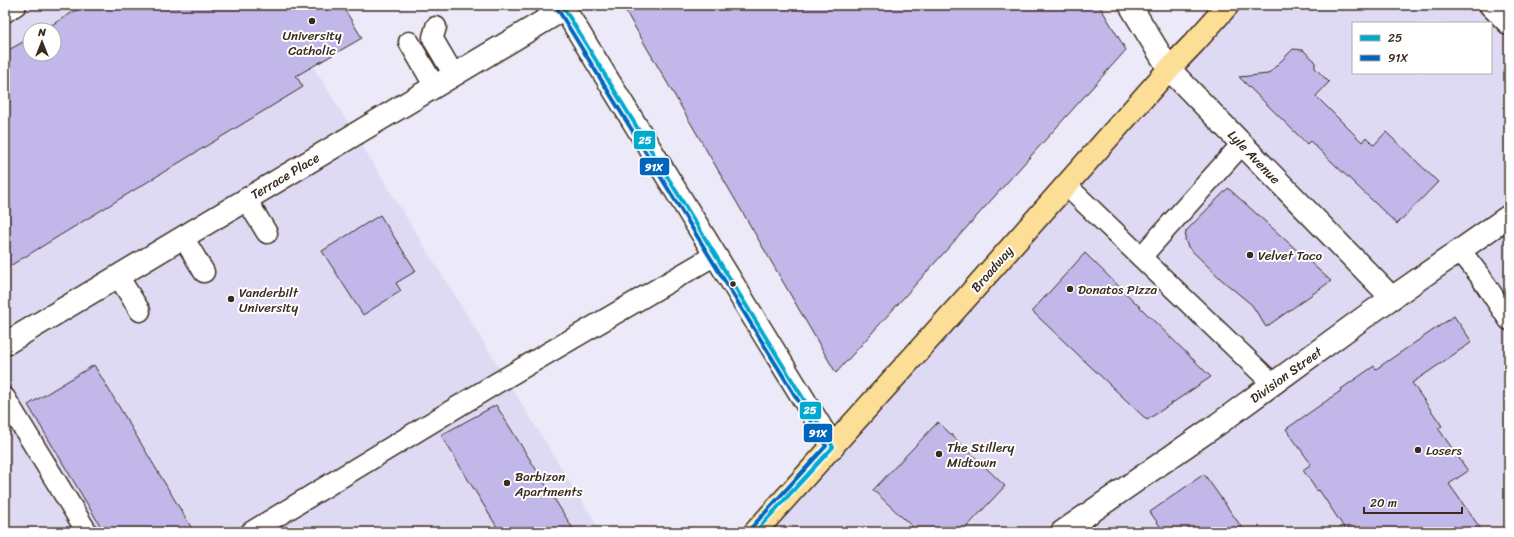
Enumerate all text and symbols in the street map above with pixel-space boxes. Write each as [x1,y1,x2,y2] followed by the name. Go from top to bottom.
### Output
[307,16,317,26] marker: University Catholic
[22,22,62,62] north arrow
[1352,22,1492,74] legend
[37,23,46,42] text: N
[282,24,342,62] place label: University Catholic
[1388,27,1402,49] text: 25
[1388,47,1409,69] text: 91X
[1222,124,1286,190] street label: Lyle Avenue
[633,130,656,150] line badge: 25
[637,131,652,150] text: 25
[246,146,324,206] street label: Terrace Place
[639,157,670,176] line badge: 91X
[645,158,664,177] text: 91X
[965,240,1019,298] street label: Broadway
[1258,244,1322,267] place label: Velvet Taco
[1245,250,1255,260] marker: Velvet Taco
[1078,278,1158,301] place label: Donatos Pizza
[728,279,738,289] unlabelled marker
[239,281,299,319] place label: Vanderbilt University
[1065,284,1075,294] marker: Donatos Pizza
[226,294,236,304] marker: Vanderbilt University
[1245,340,1328,409] street label: Division Street
[799,401,822,420] line badge: 25
[802,401,817,420] text: 25
[803,423,833,443] line badge: 91X
[809,424,828,443] text: 91X
[947,436,1015,474] place label: The Stillery Midtown
[1426,439,1463,462] place label: Losers
[1413,445,1423,455] marker: Losers
[934,449,944,459] marker: The Stillery Midtown
[514,465,583,503] place label: Barbizon Apartments
[502,478,512,488] marker: Barbizon Apartments
[1364,489,1462,515] scale bar
[1370,492,1397,514] text: 20 m

